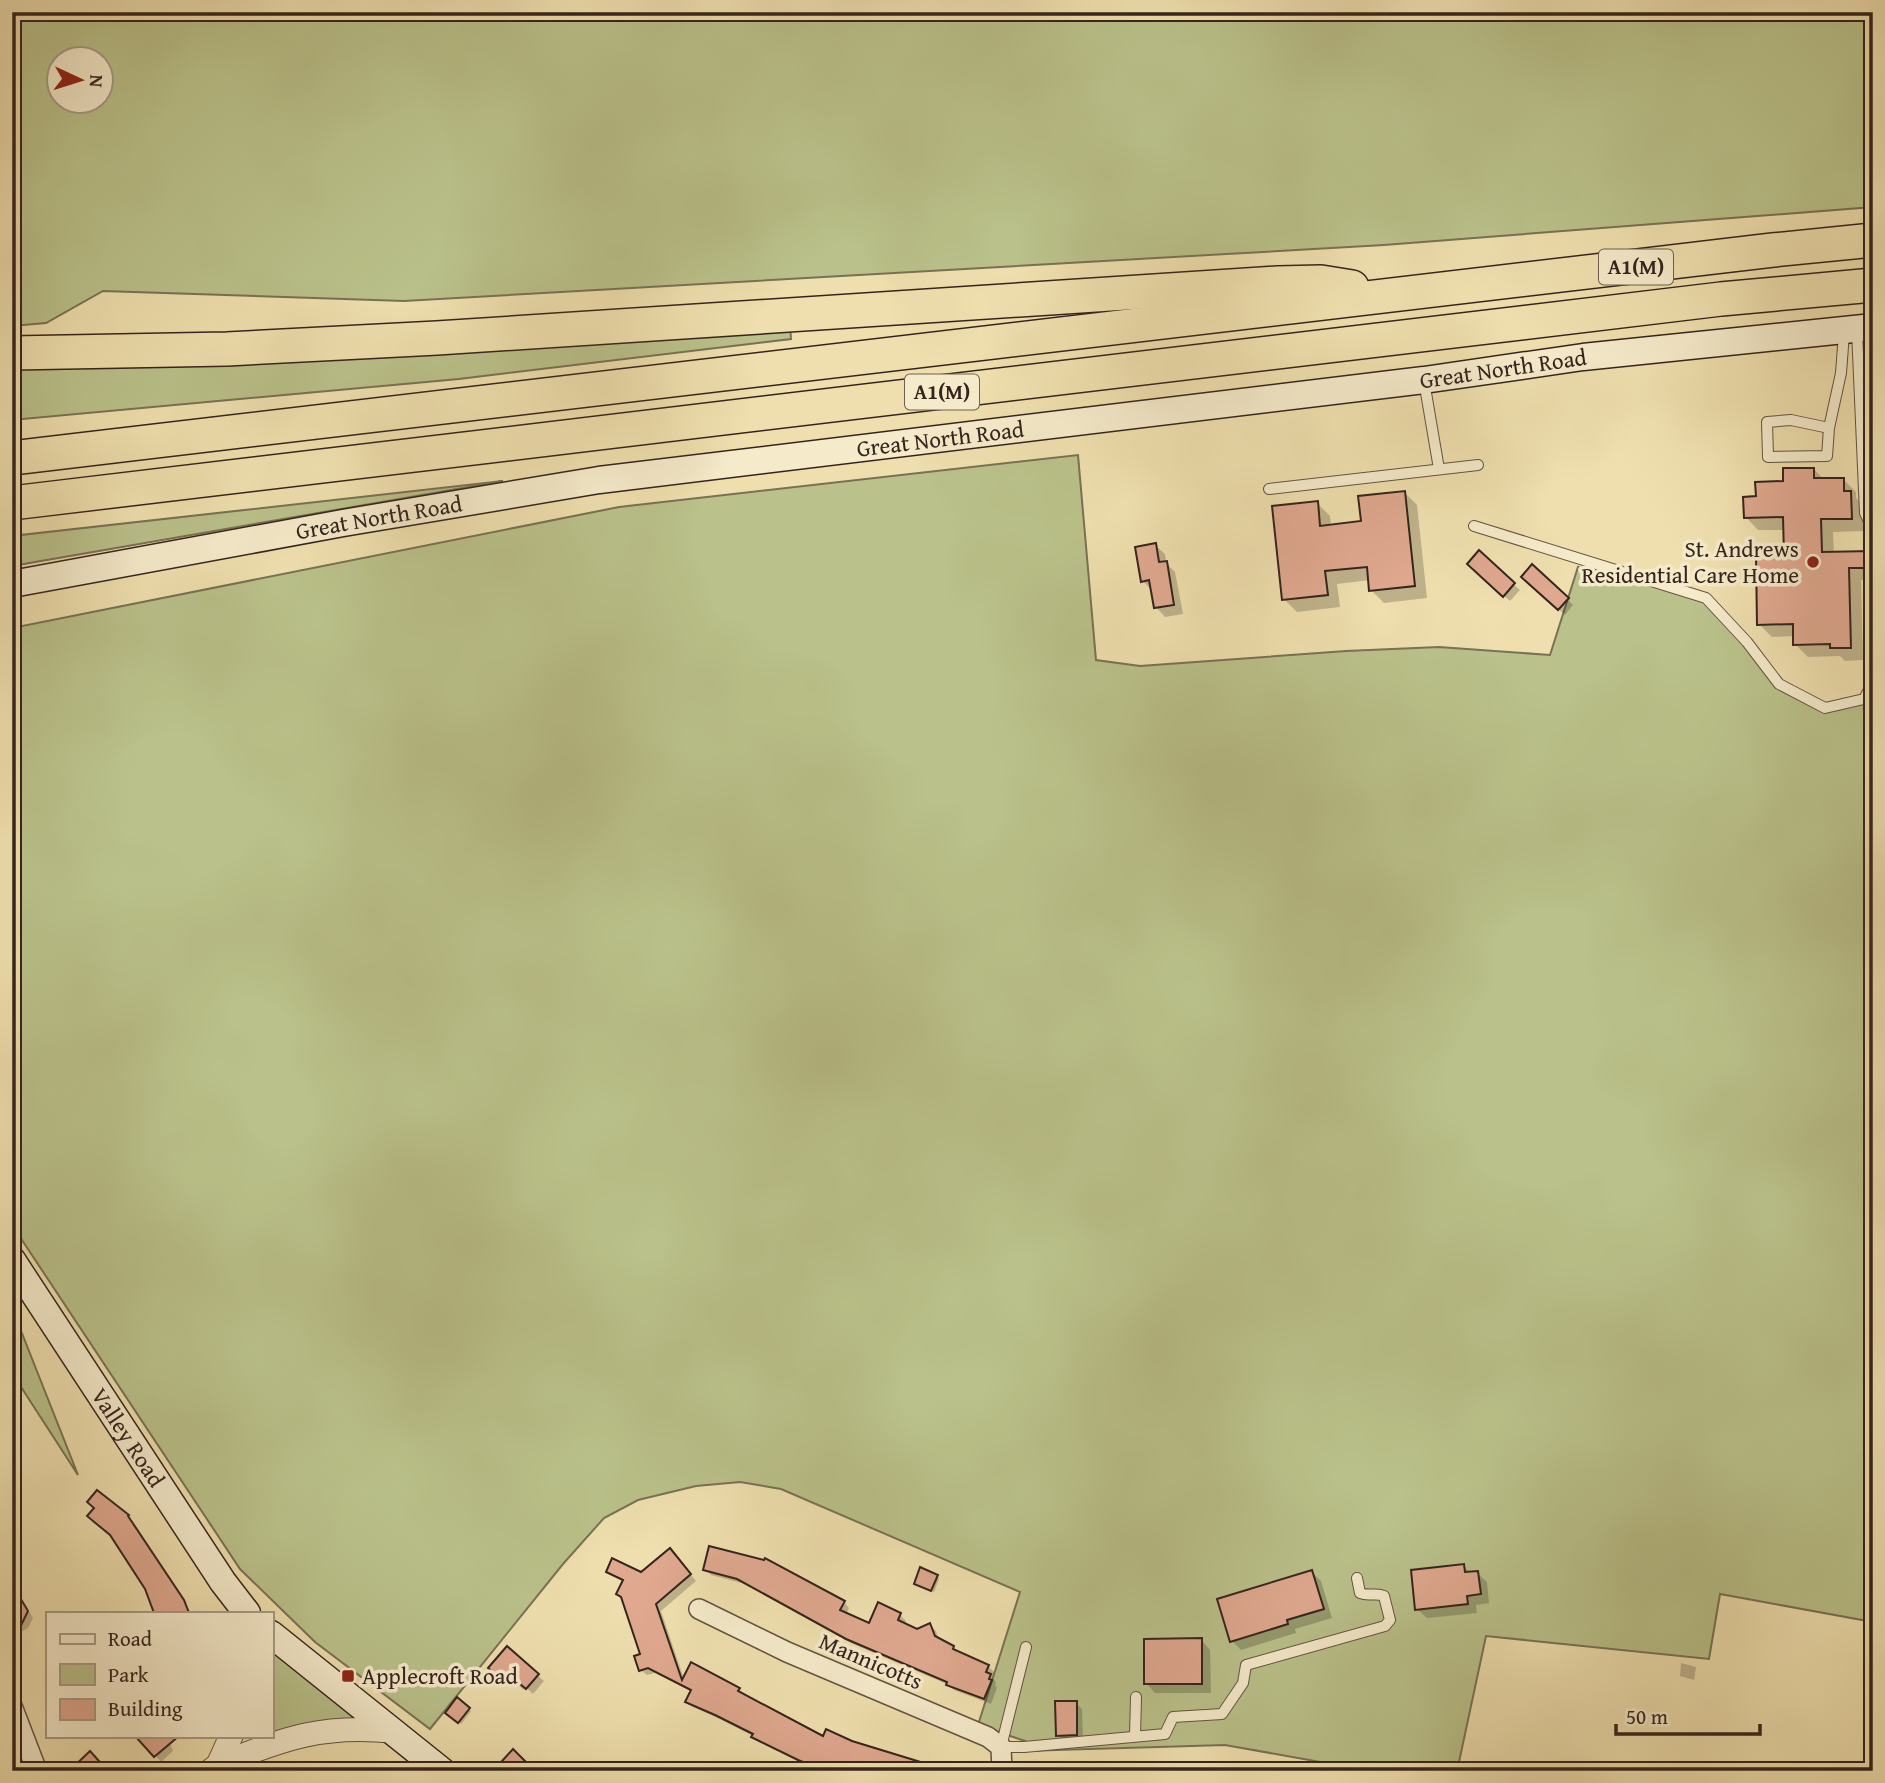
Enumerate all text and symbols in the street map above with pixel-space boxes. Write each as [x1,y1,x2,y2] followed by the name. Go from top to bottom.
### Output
[46,46,116,116] north arrow
[83,74,111,89] text: N
[1599,250,1673,284] road number: A1(M)
[1417,340,1589,396] street label: Great North Road
[905,374,979,410] road number: A1(M)
[855,412,1026,465] street label: Great North Road
[293,486,465,547] street label: Great North Road
[1581,532,1799,591] place label: St. Andrews Residential Care Home
[1805,554,1821,570] marker: St. Andrews Residential Care Home
[84,1381,174,1494] street label: Valley Road
[46,1612,273,1738] legend
[108,1623,153,1654] text: Road
[814,1624,928,1697] street label: Mannicotts
[108,1659,149,1690] text: Park
[362,1659,518,1692] place label: Applecroft Road
[340,1668,356,1684] marker: Applecroft Road
[1616,1692,1759,1736] scale bar
[108,1693,183,1724] text: Building
[1626,1701,1668,1732] text: 50 m

